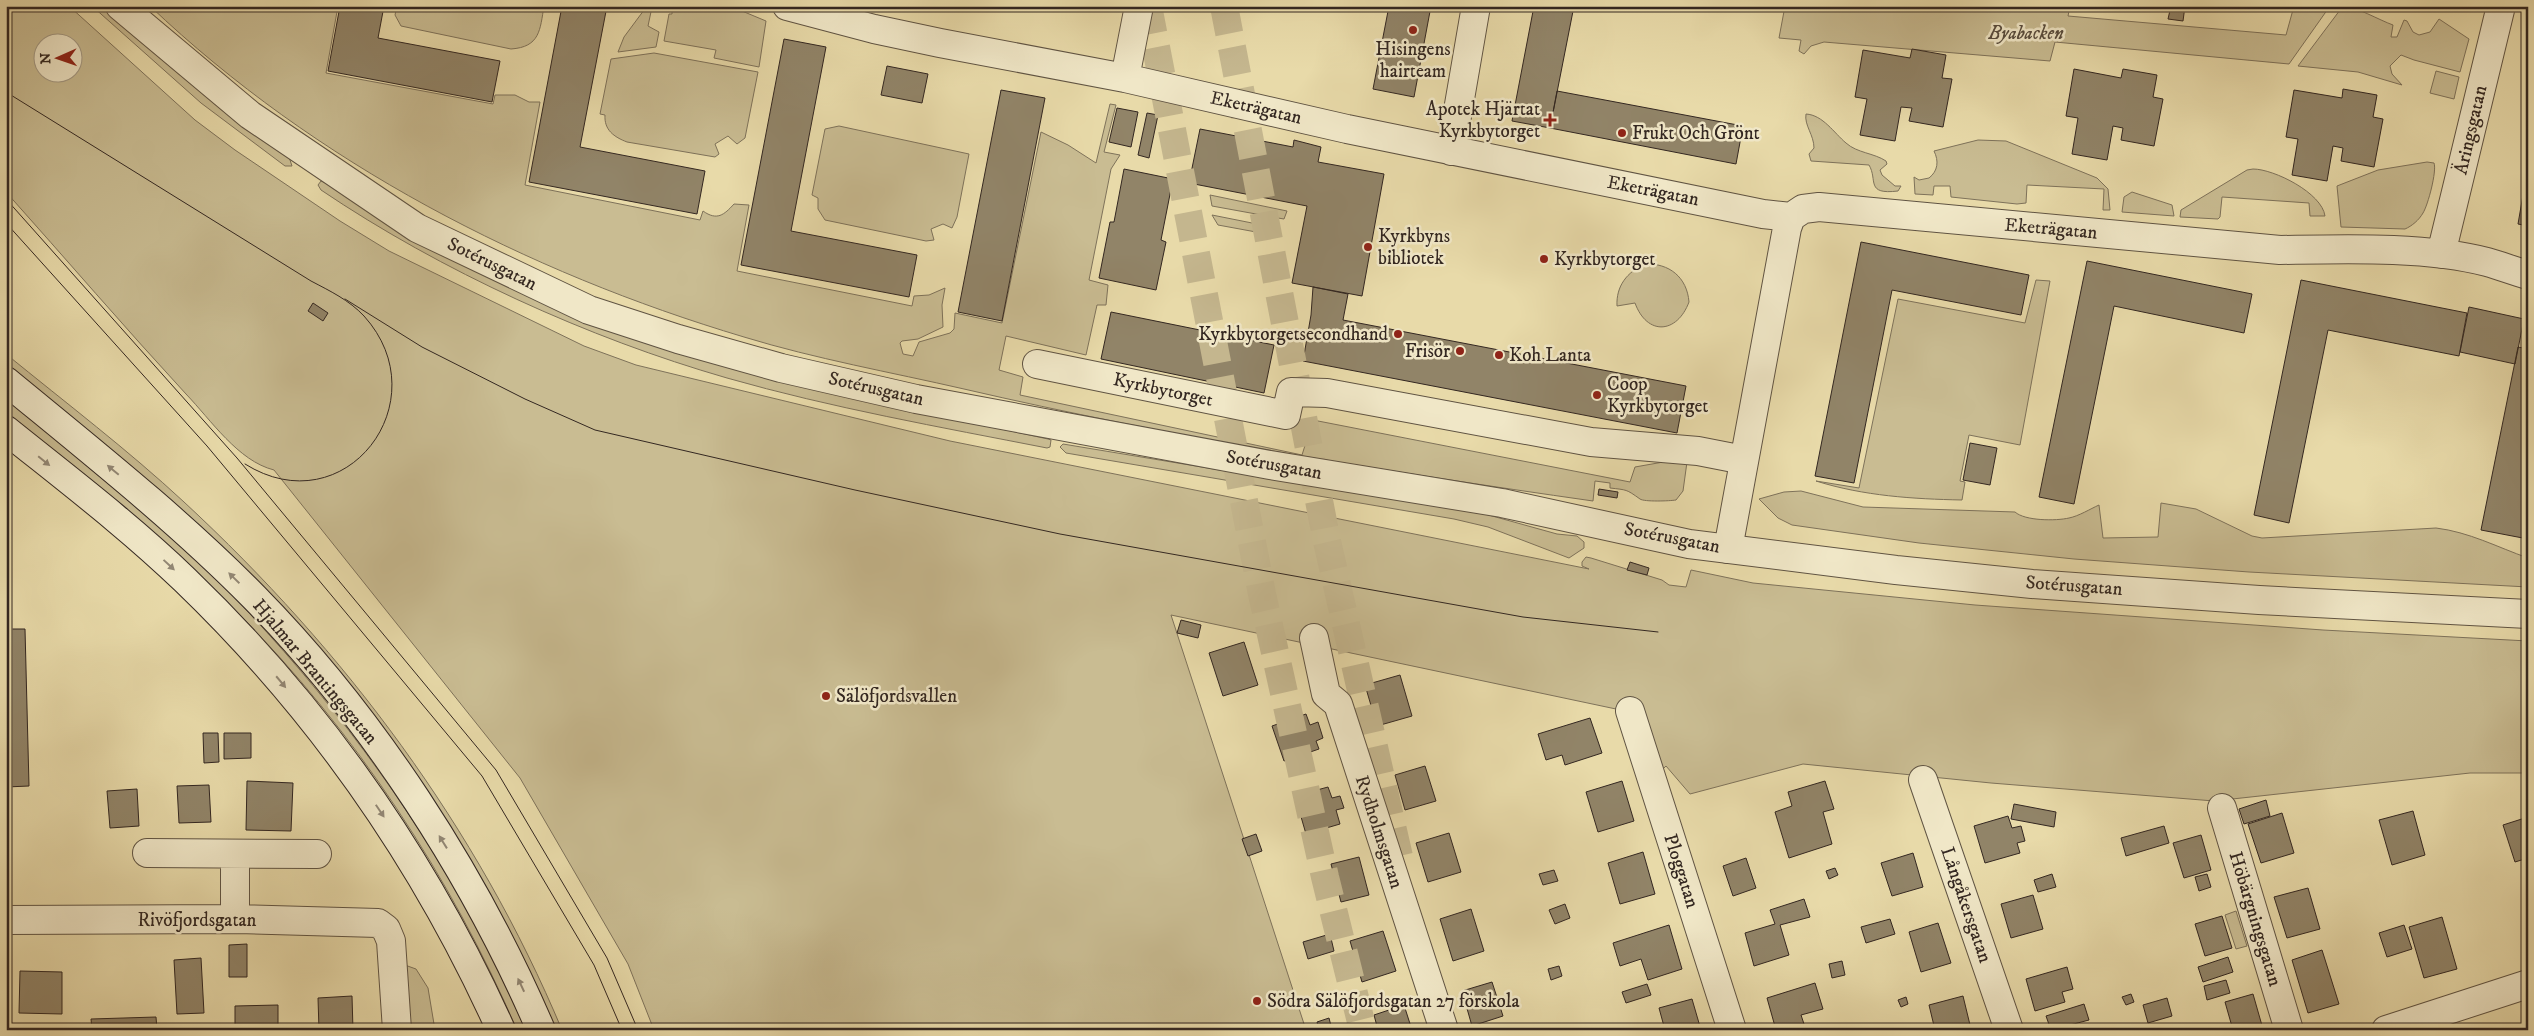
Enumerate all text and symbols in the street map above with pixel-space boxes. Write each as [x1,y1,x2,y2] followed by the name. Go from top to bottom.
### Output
[1987,22,2064,45] park label: Byabacken
[1407,24,1419,36] marker: Hisingens hairteam
[32,32,82,82] north arrow
[1375,38,1451,83] place label: Hisingens hairteam
[37,52,55,64] text: N
[2449,83,2492,177] street label: Äringsgatan
[1208,86,1304,130] street label: Eketrägatan
[1426,98,1540,143] place label: Apotek Hjärtat Kyrkbytorget
[1544,114,1556,126] marker: Apotek Hjärtat Kyrkbytorget
[1632,122,1760,145] place label: Frukt Och Grönt
[1616,127,1628,139] marker: Frukt Och Grönt
[1605,171,1701,211] street label: Eketrägatan
[2004,213,2098,245] street label: Eketrägatan
[1378,225,1450,270] place label: Kyrkbyns bibliotek
[443,232,541,296] street label: Sotérusgatan
[1362,241,1374,253] marker: Kyrkbyns bibliotek
[1554,248,1655,271] place label: Kyrkbytorget
[1538,253,1550,265] marker: Kyrkbytorget
[1198,323,1389,346] place label: Kyrkbytorgetsecondhand
[1392,328,1404,340] marker: Kyrkbytorgetsecondhand
[1405,340,1450,363] place label: Frisör
[1509,344,1591,367] place label: Koh Lanta
[1454,345,1466,357] marker: Frisör
[1493,349,1505,361] marker: Koh Lanta
[826,367,926,411] street label: Sotérusgatan
[1111,368,1215,412] street label: Kyrkbytorget
[1607,373,1708,418] place label: Coop Kyrkbytorget
[1591,389,1603,401] marker: Coop Kyrkbytorget
[1224,445,1324,485] street label: Sotérusgatan
[37,455,50,466] one-way arrow
[107,465,120,476] one-way arrow
[1622,517,1722,559] street label: Sotérusgatan
[162,559,174,571] one-way arrow
[2025,571,2123,601] street label: Sotérusgatan
[229,573,241,585] one-way arrow
[248,595,383,749] street label: Hjalmar Brantingsgatan
[275,676,287,688] one-way arrow
[836,685,957,708] place label: Sälöfjordsvallen
[820,690,832,702] marker: Sälöfjordsvallen
[1350,773,1408,892] street label: Rydholmsgatan
[375,805,385,818] one-way arrow
[1658,831,1704,911] street label: Ploggatan
[439,836,448,849] one-way arrow
[1935,844,1997,966] street label: Långåkersgatan
[2224,849,2286,989] street label: Höbärgningsgatan
[137,909,257,932] street label: Rivöfjordsgatan
[516,978,524,992] one-way arrow
[1267,990,1520,1013] place label: Södra Sälöfjordsgatan 27 förskola
[1251,995,1263,1007] marker: Södra Sälöfjordsgatan 27 förskola

